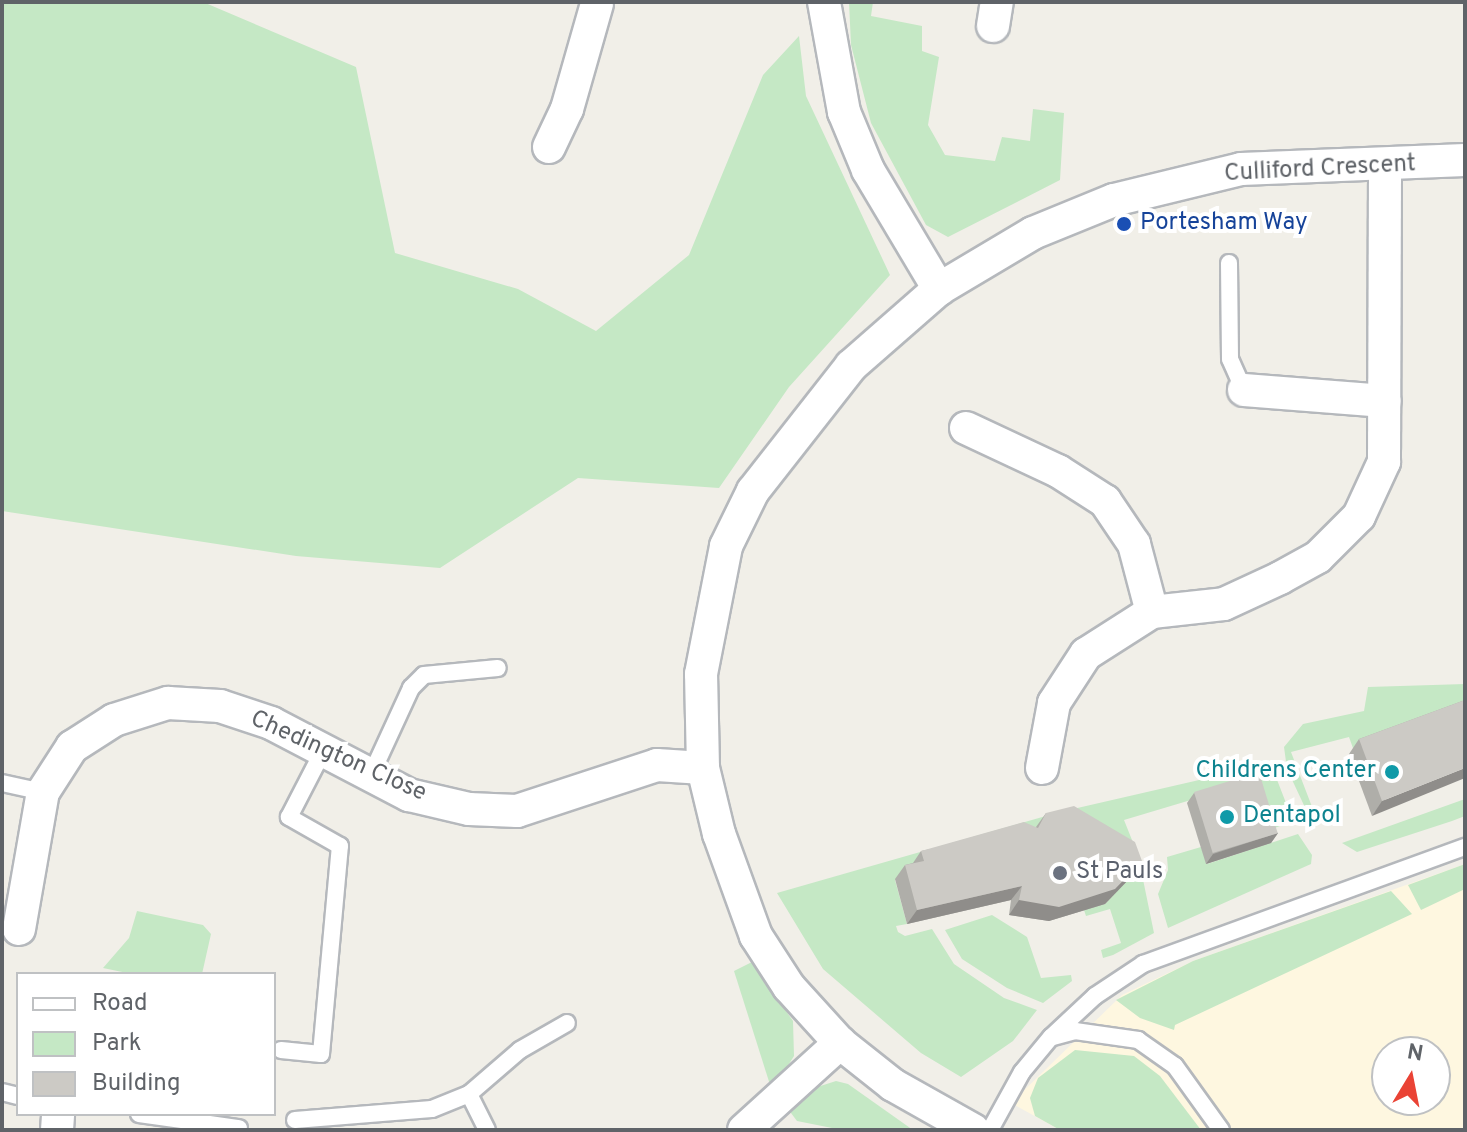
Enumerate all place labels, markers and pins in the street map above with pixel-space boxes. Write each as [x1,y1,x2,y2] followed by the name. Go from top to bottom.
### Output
[1140,210,1308,238] place label: Portesham Way
[1115,215,1133,233] marker: Portesham Way
[1196,758,1376,786] place label: Childrens Center
[1383,763,1401,781] marker: Childrens Center
[1243,803,1341,831] place label: Dentapol
[1218,808,1236,826] marker: Dentapol
[1076,859,1163,887] place label: St Pauls
[1051,864,1069,882] marker: St Pauls

